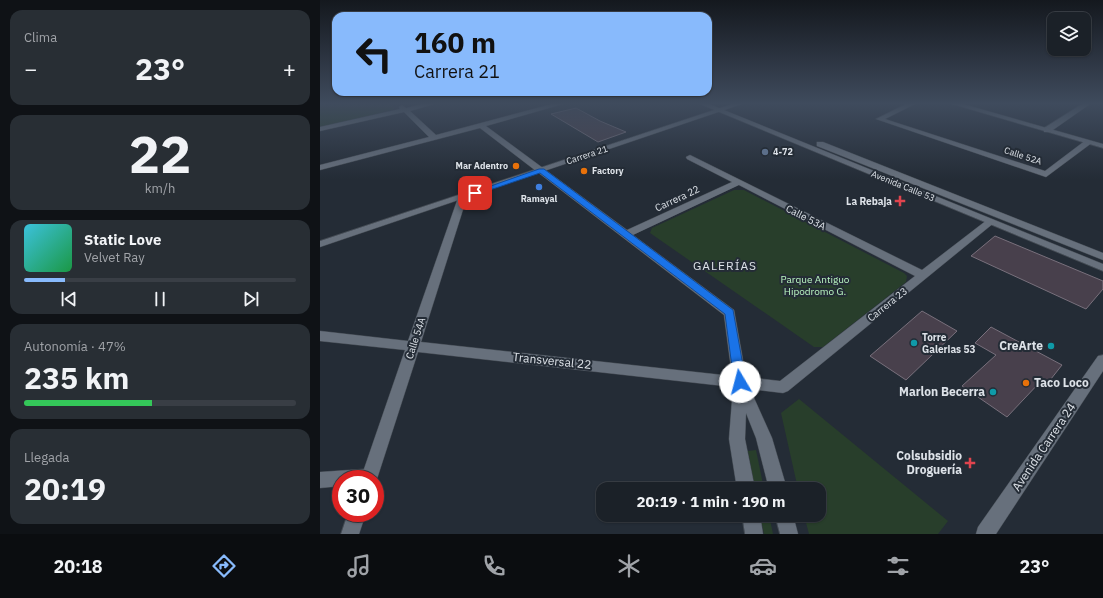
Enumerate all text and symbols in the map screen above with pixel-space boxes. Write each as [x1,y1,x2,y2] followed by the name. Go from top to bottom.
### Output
[1047,12,1091,56] map controls
[1047,12,1091,56] button: layers
[414,24,496,61] text: 160 m
[348,28,400,80] icon: left
[24,29,57,46] text: Clima
[135,49,185,88] text: 23°
[24,54,37,83] text: −
[283,54,296,83] text: +
[414,60,500,83] text: Carrera 21
[129,120,191,187] text: 22
[565,143,609,166] street label: Carrera 21
[1003,144,1044,167] street label: Calle 52A
[773,146,793,157] place label: 4-72
[760,147,770,157] marker: 4-72
[456,160,508,171] place label: Mar Adentro
[511,161,521,171] marker: Mar Adentro
[592,165,624,176] place label: Factory
[579,166,589,176] marker: Factory
[870,168,937,203] street label: Avenida Calle 53
[458,176,492,210] pin
[145,180,175,197] text: km/h
[464,182,486,204] icon: arrive
[534,182,544,192] marker: Ramayal
[653,182,702,214] street label: Carrera 22
[521,193,558,204] place label: Ramayal
[846,195,892,208] place label: La Rebaja
[895,196,905,206] marker: La Rebaja
[784,202,828,233] street label: Calle 53A
[84,230,161,249] text: Static Love
[84,249,145,266] text: Velvet Ray
[693,258,757,273] district label: GALERÍAS
[781,273,850,298] park label: Parque Antiguo Hipodromo G.
[865,284,910,324] street label: Carrera 23
[58,288,80,310] icon: previous
[149,288,171,310] icon: pause
[240,288,262,310] icon: next
[403,315,429,361] street label: Calle 54A
[922,331,976,356] place label: Torre Galerias 53
[24,338,126,355] text: Autonomía · 47%
[909,338,919,348] marker: Torre Galerias 53
[999,338,1043,353] place label: CreArte
[1046,341,1056,351] marker: CreArte
[512,349,592,372] street label: Transversal 22
[24,358,129,397] text: 235 km
[719,361,761,403] position arrow
[1034,375,1089,390] place label: Taco Loco
[1021,378,1031,388] marker: Taco Loco
[899,384,985,399] place label: Marlon Becerra
[988,387,998,397] marker: Marlon Becerra
[1009,400,1079,494] street label: Avenida Carrera 24
[896,448,962,477] place label: Colsubsidio Droguería
[24,449,69,466] text: Llegada
[965,458,975,468] marker: Colsubsidio Droguería
[24,469,106,508] text: 20:19
[332,470,384,522] speed limit sign: 30
[637,492,785,511] text: 20:19 · 1 min · 190 m
[210,552,238,580] icon: directions
[345,552,373,580] icon: music
[480,552,508,580] icon: phone
[615,552,643,580] icon: climate
[749,552,777,580] icon: car
[884,552,912,580] icon: filters
[53,555,103,578] text: 20:18
[1019,555,1049,578] text: 23°

